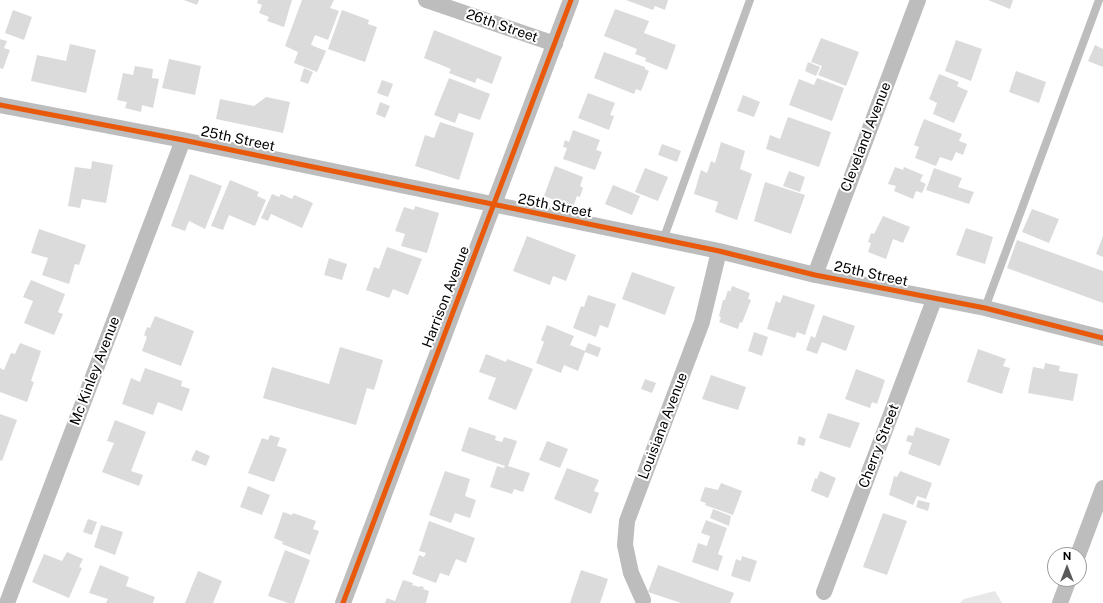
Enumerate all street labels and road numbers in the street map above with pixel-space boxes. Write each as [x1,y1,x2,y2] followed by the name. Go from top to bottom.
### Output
[464,6,540,46] street label: 26th Street
[837,80,895,194] street label: Cleveland Avenue
[200,123,276,155] street label: 25th Street
[517,191,593,221] street label: 25th Street
[419,244,473,350] street label: Harrison Avenue
[833,258,909,290] street label: 25th Street
[67,314,123,428] street label: Mc Kinley Avenue
[635,370,691,482] street label: Louisiana Avenue
[855,402,903,490] street label: Cherry Street

